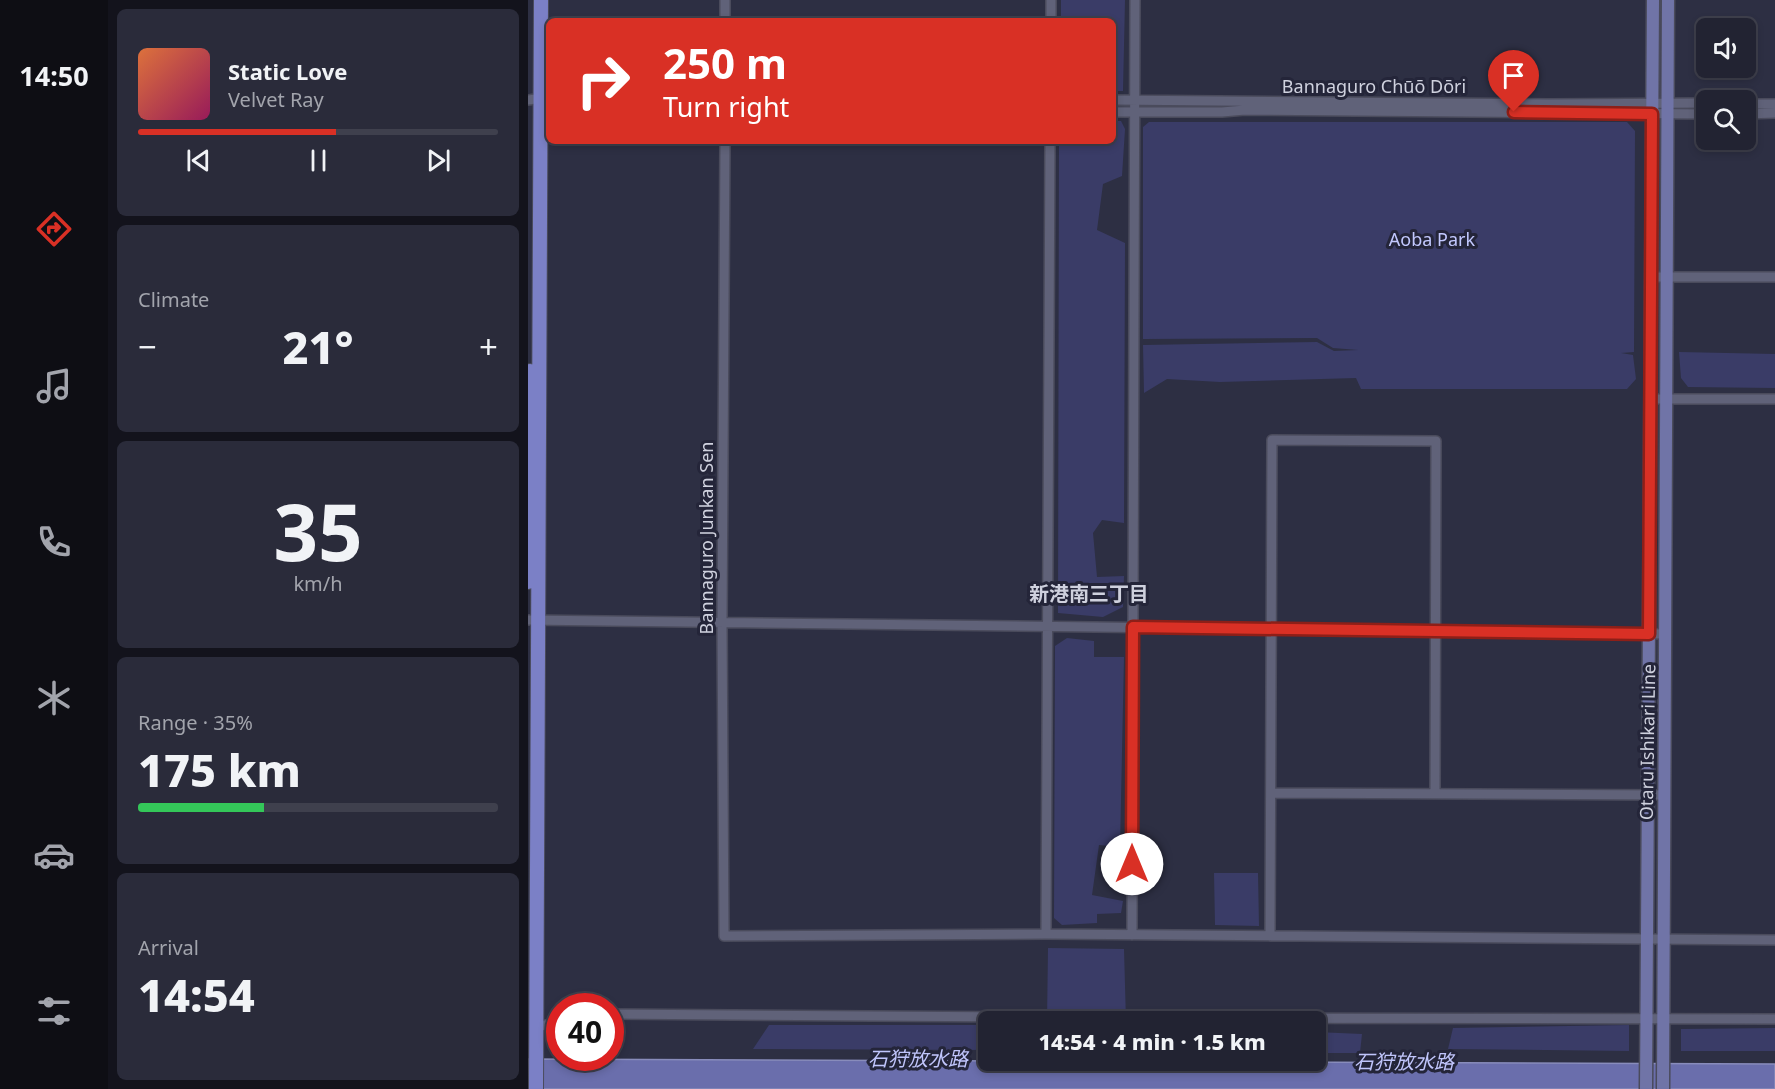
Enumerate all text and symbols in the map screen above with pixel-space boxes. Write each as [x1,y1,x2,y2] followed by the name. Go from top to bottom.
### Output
[1696,18,1756,150] map controls
[1696,18,1756,78] button: sound
[663,34,787,91] text: 250 m
[564,42,642,120] icon: right
[1488,50,1539,112] pin
[228,56,347,86] text: Static Love
[19,57,89,94] text: 14:50
[1497,59,1530,92] icon: arrive
[1282,74,1466,98] street label: Bannaguro Chūō Dōri
[228,86,324,113] text: Velvet Ray
[663,88,789,125] text: Turn right
[1696,90,1756,150] button: search
[182,144,215,177] icon: previous
[302,144,335,177] icon: pause
[422,144,455,177] icon: next
[33,208,75,250] icon: directions
[1389,227,1476,251] park label: Aoba Park
[138,286,209,313] text: Climate
[282,316,354,377] text: 21°
[138,324,157,369] text: −
[479,324,498,369] text: +
[33,365,75,407] icon: music
[694,442,718,634] street label: Bannaguro Junkan Sen
[273,478,363,584] text: 35
[33,521,75,563] icon: phone
[293,570,343,597] text: km/h
[1029,580,1149,607] district label: 新港南三丁目
[1634,664,1660,820] street label: Otaru Ishikari Line
[33,677,75,719] icon: climate
[138,709,253,736] text: Range · 35%
[138,739,301,800] text: 175 km
[1100,832,1164,896] position arrow
[33,834,75,876] icon: car
[138,934,199,961] text: Arrival
[138,964,255,1025] text: 14:54
[33,990,75,1032] icon: filters
[546,993,624,1071] speed limit sign: 40
[1038,1026,1266,1056] text: 14:54 · 4 min · 1.5 km
[868,1045,970,1072] water label: 石狩放水路
[1354,1048,1456,1075] water label: 石狩放水路

